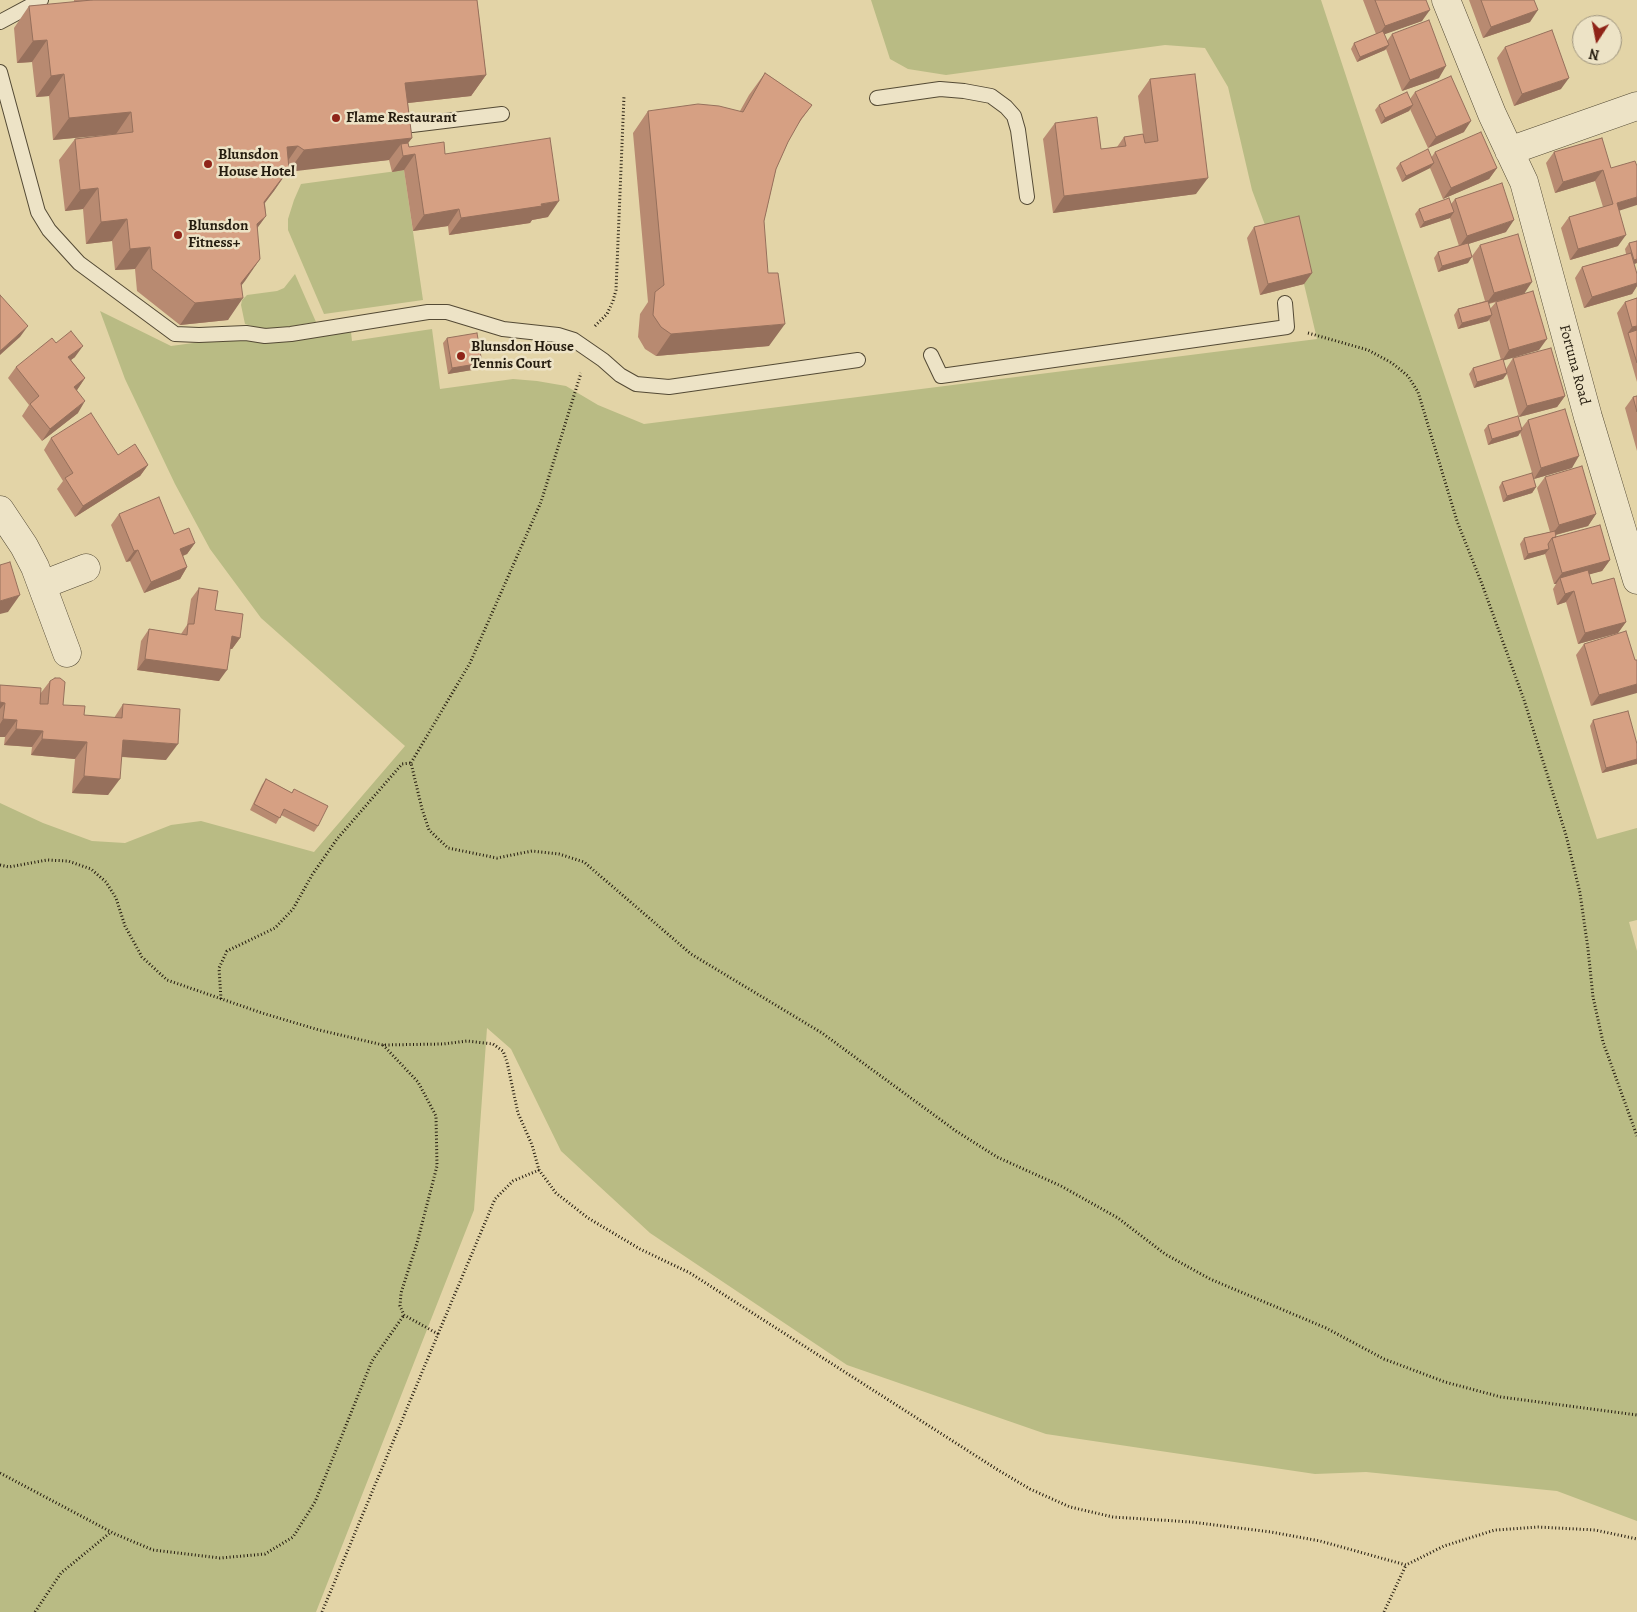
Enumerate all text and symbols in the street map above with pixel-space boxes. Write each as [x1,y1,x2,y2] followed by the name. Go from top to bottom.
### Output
[1572,15,1622,65] north arrow
[1587,44,1601,65] text: N
[346,109,457,127] place label: Flame Restaurant
[330,112,342,124] marker: Flame Restaurant
[218,146,295,181] place label: Blunsdon House Hotel
[202,158,214,170] marker: Blunsdon House Hotel
[188,217,248,252] place label: Blunsdon Fitness+
[172,229,184,241] marker: Blunsdon Fitness+
[1555,323,1593,407] street label: Fortuna Road
[471,338,574,373] place label: Blunsdon House Tennis Court
[455,350,467,362] marker: Blunsdon House Tennis Court

